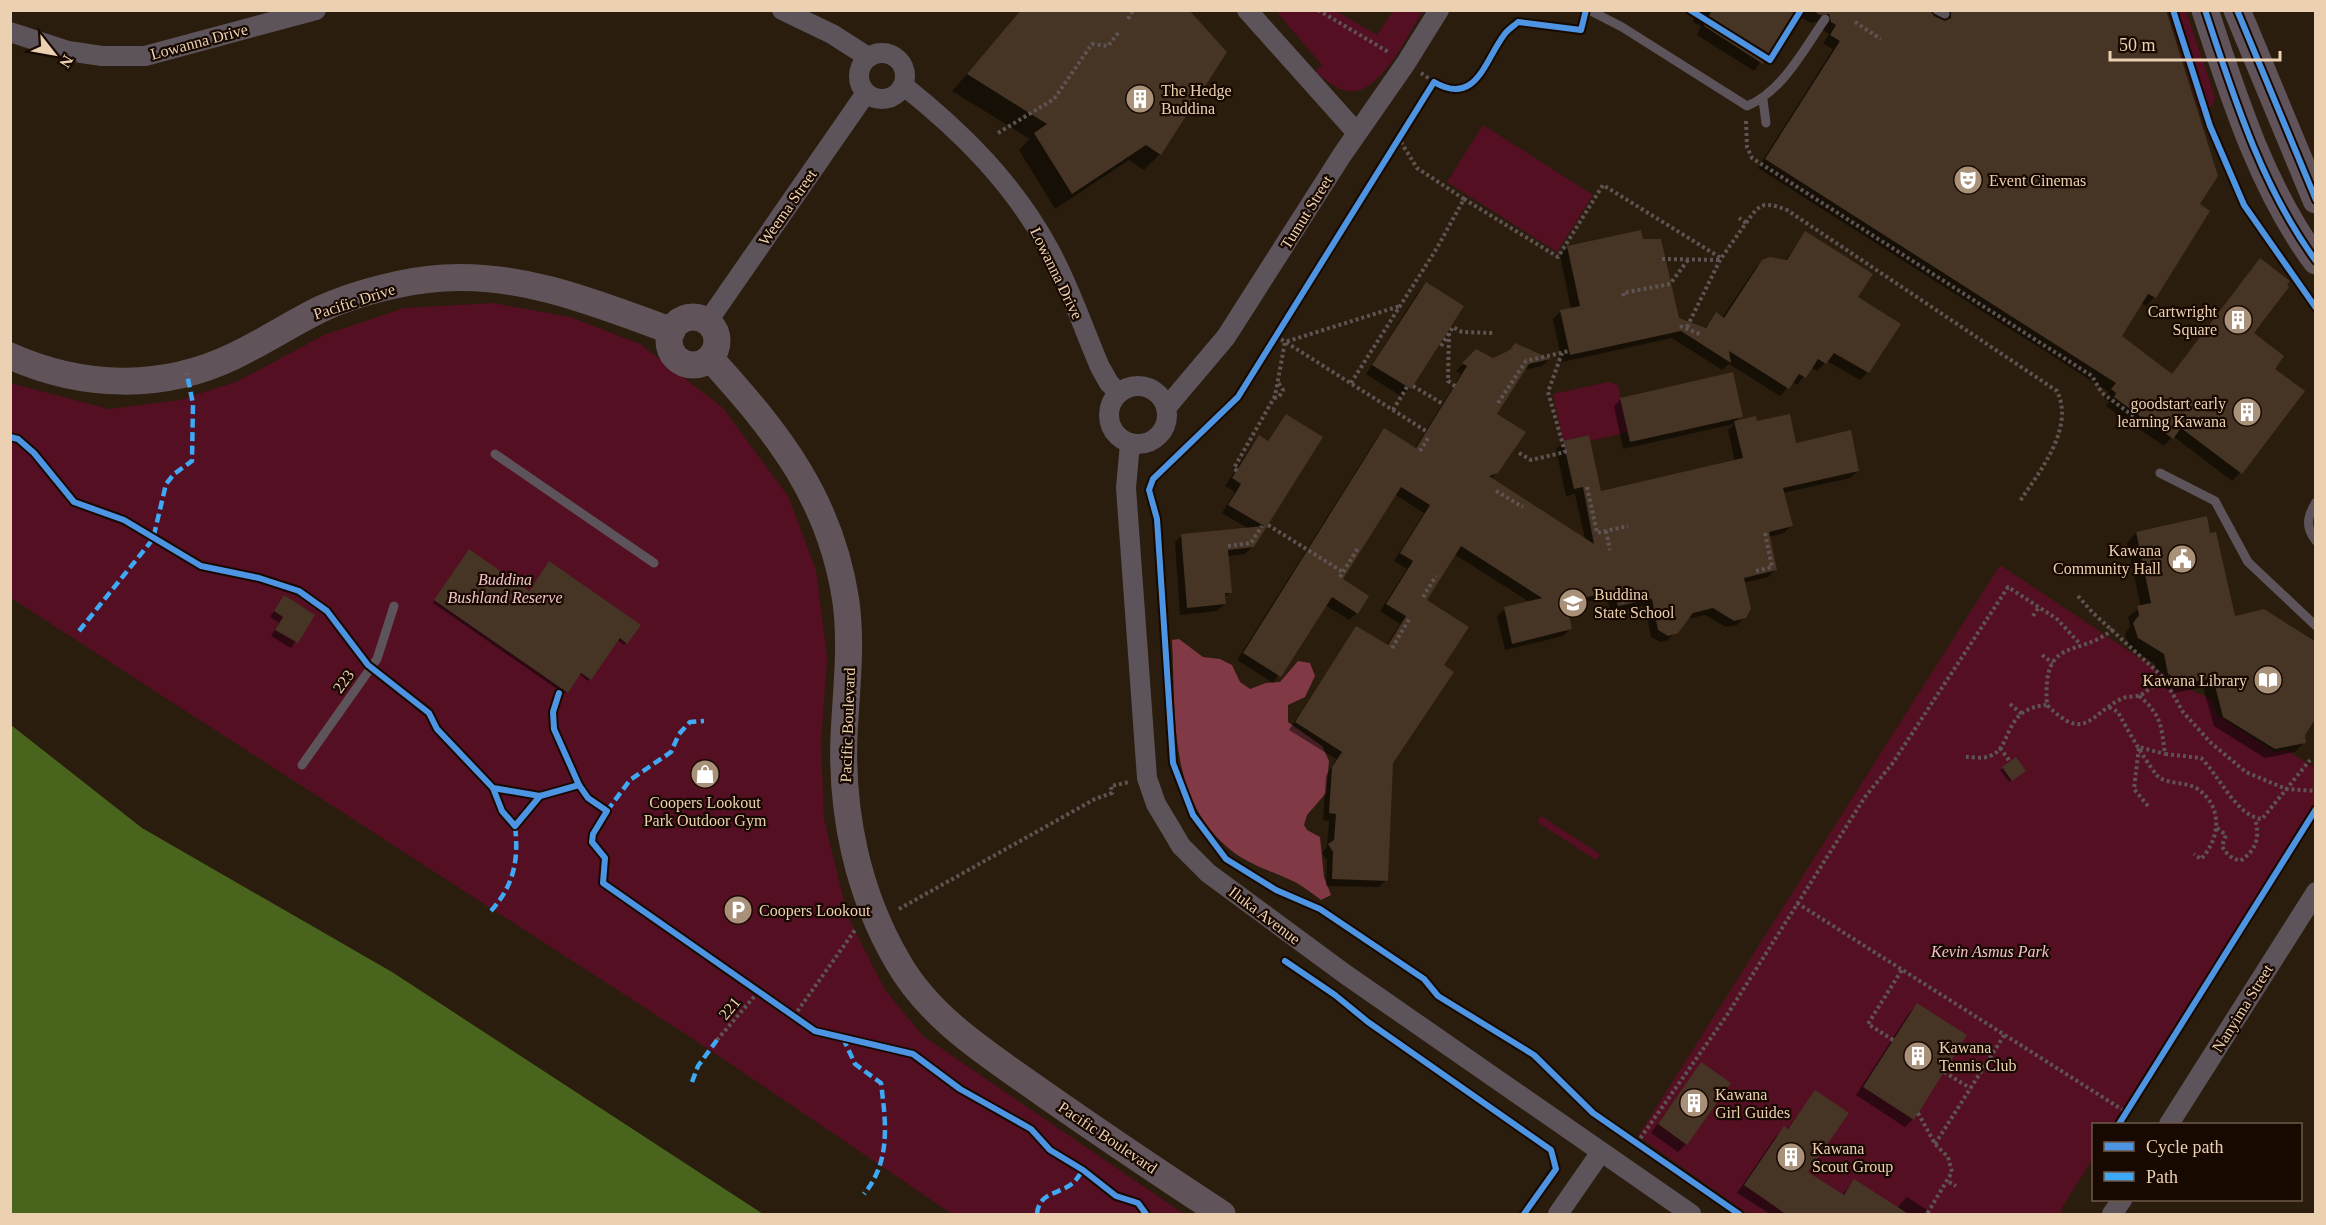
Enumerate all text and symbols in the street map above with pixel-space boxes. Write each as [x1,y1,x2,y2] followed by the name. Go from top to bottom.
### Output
[149,20,250,63] street label: Lowanna Drive
[24,24,84,84] north arrow
[2110,24,2280,62] scale bar
[2119,35,2156,55] text: 50 m
[56,52,77,71] text: N
[1161,82,1232,117] place label: The Hedge Buddina
[1124,83,1156,115] building icon: The Hedge Buddina
[1952,164,1984,196] theatre icon: Event Cinemas
[755,166,820,249] street label: Weema Street
[1277,172,1336,252] street label: Tumut Street
[1989,172,2086,189] place label: Event Cinemas
[1027,225,1086,322] street label: Lowanna Drive
[311,280,397,323] street label: Pacific Drive
[2148,303,2218,339] place label: Cartwright Square
[2222,304,2254,336] building icon: Cartwright Square
[2117,395,2226,431] place label: goodstart early learning Kawana
[2231,396,2263,428] building icon: goodstart early learning Kawana
[2053,542,2162,578] place label: Kawana Community Hall
[2166,543,2198,575] public building icon: Kawana Community Hall
[447,571,563,606] park label: Buddina Bushland Reserve
[1594,586,1675,621] place label: Buddina State School
[1557,587,1589,619] school or university icon: Buddina State School
[2252,664,2284,696] library icon: Kawana Library
[329,667,357,696] street label: 223
[837,667,858,783] street label: Pacific Boulevard
[2143,672,2247,690] place label: Kawana Library
[689,758,721,790] shop icon: Coopers Lookout Park Outdoor Gym
[644,794,767,830] place label: Coopers Lookout Park Outdoor Gym
[1226,883,1304,948] street label: Iluka Avenue
[722,894,754,926] parking icon: Coopers Lookout
[759,902,871,920] place label: Coopers Lookout
[1930,943,2050,960] park label: Kevin Asmus Park
[2209,961,2277,1056] street label: Nanyima Street
[715,994,744,1023] street label: 221
[1939,1039,2017,1074] place label: Kawana Tennis Club
[1902,1040,1934,1072] building icon: Kawana Tennis Club
[1715,1086,1790,1121] place label: Kawana Girl Guides
[1678,1087,1710,1119] building icon: Kawana Girl Guides
[1055,1098,1160,1177] street label: Pacific Boulevard
[2092,1123,2302,1201] legend
[2146,1137,2223,1157] text: Cycle path
[1812,1140,1893,1176] place label: Kawana Scout Group
[1775,1141,1807,1173] building icon: Kawana Scout Group
[2146,1167,2178,1187] text: Path

